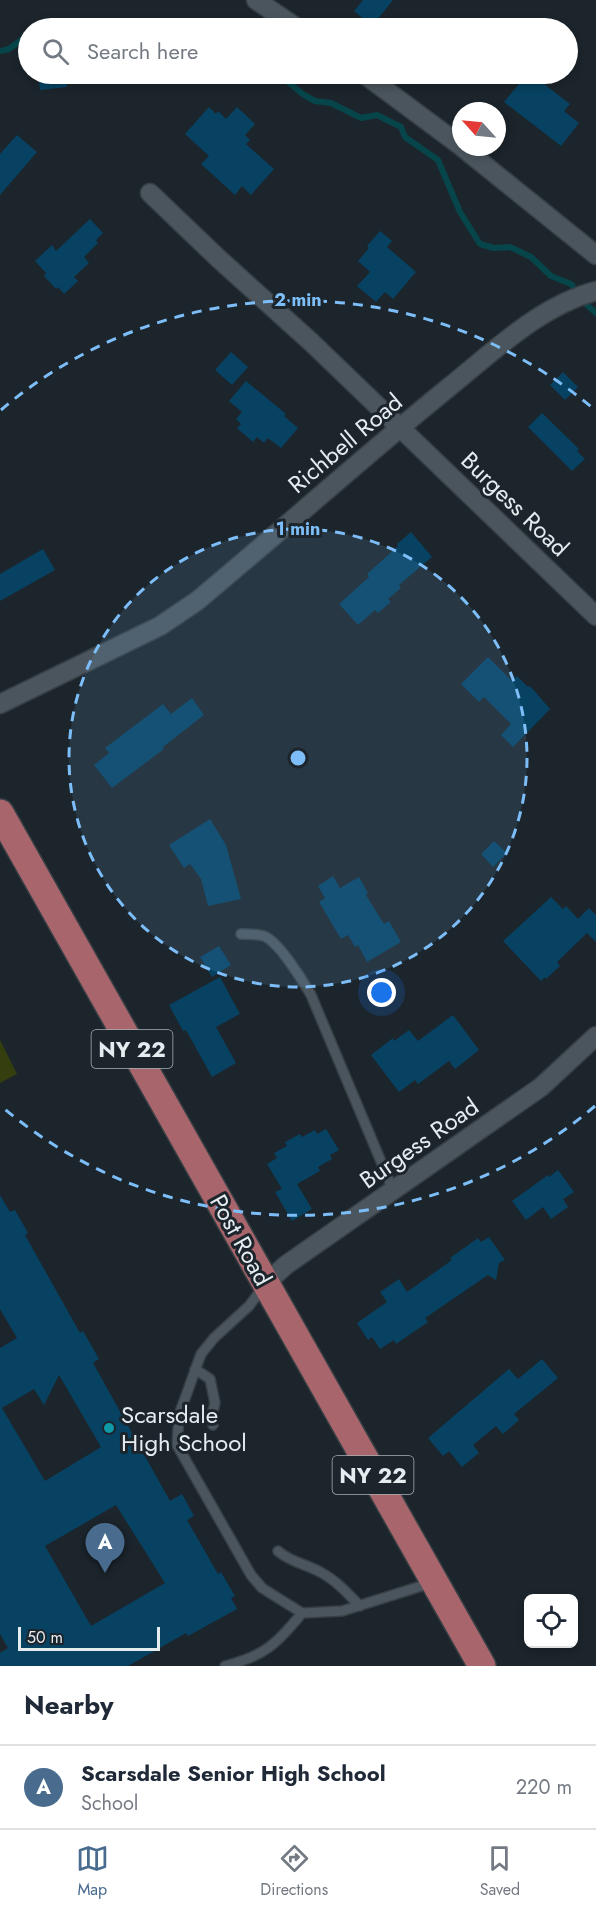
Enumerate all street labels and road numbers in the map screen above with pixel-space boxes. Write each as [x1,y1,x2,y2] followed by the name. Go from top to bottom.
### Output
[280,385,410,501] street label: Richbell Road
[453,443,577,565] street label: Burgess Road
[92,1030,172,1068] road number: NY 22
[352,1089,486,1197] street label: Burgess Road
[201,1188,281,1292] street label: Post Road
[332,1456,413,1494] road number: NY 22

